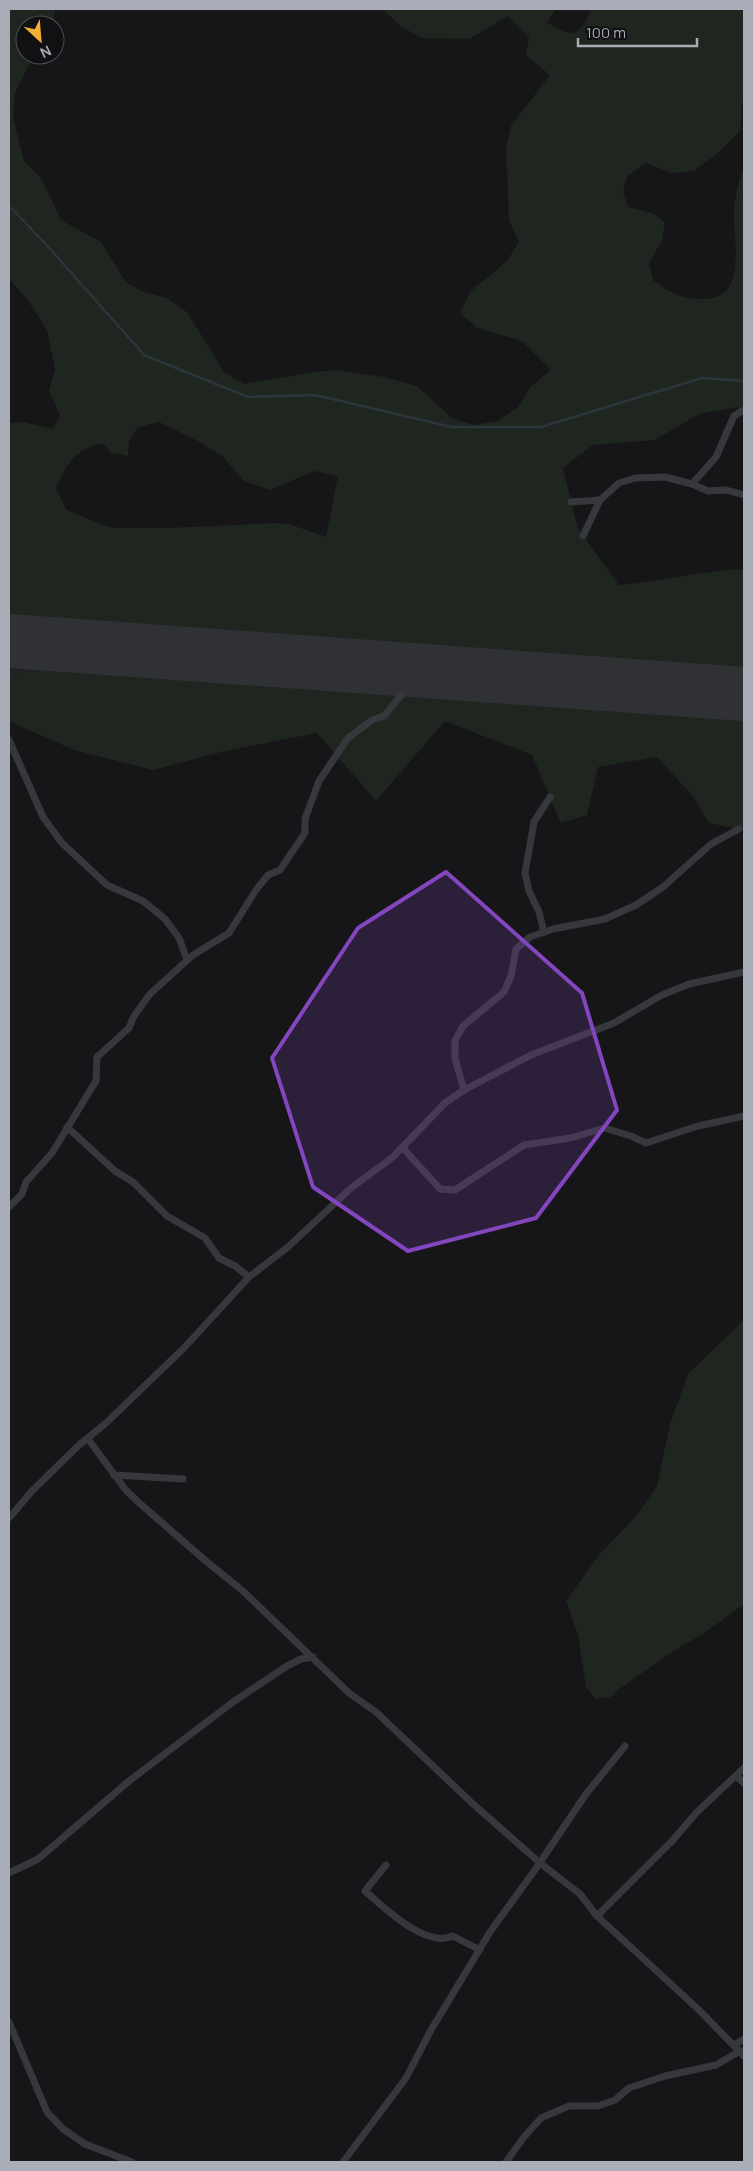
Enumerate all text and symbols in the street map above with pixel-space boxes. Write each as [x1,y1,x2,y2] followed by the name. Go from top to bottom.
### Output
[15,15,65,65] north arrow
[578,15,697,47] scale bar
[586,22,626,43] text: 100 m
[37,41,55,63] text: N

